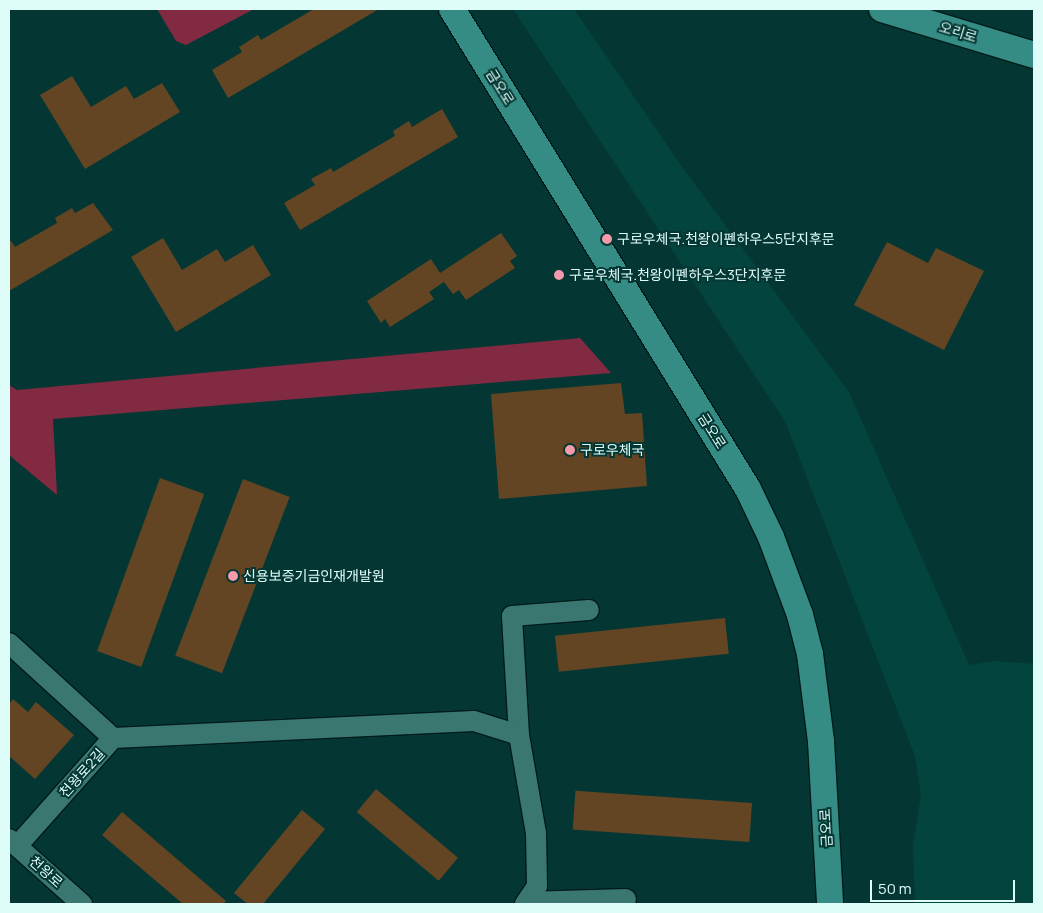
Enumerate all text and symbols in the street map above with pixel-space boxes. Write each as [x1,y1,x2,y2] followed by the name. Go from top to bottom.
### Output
[937,18,979,46] street label: 오리로
[483,66,517,108] street label: 금오로
[617,231,835,247] place label: 구로우체국.천왕이펜하우스5단지후문
[601,233,613,245] marker: 구로우체국.천왕이펜하우스5단지후문
[569,267,786,283] place label: 구로우체국.천왕이펜하우스3단지후문
[553,269,565,281] marker: 구로우체국.천왕이펜하우스3단지후문
[695,410,729,452] street label: 금오로
[580,442,644,458] place label: 구로우체국
[564,444,576,456] marker: 구로우체국
[243,568,385,584] place label: 신용보증기금인재개발원
[227,570,239,582] marker: 신용보증기금인재개발원
[56,745,108,801] street label: 천왕로2길
[817,808,835,848] street label: 금오로
[26,853,66,891] street label: 천왕로
[873,870,1018,902] scale bar
[878,878,912,899] text: 50 m

